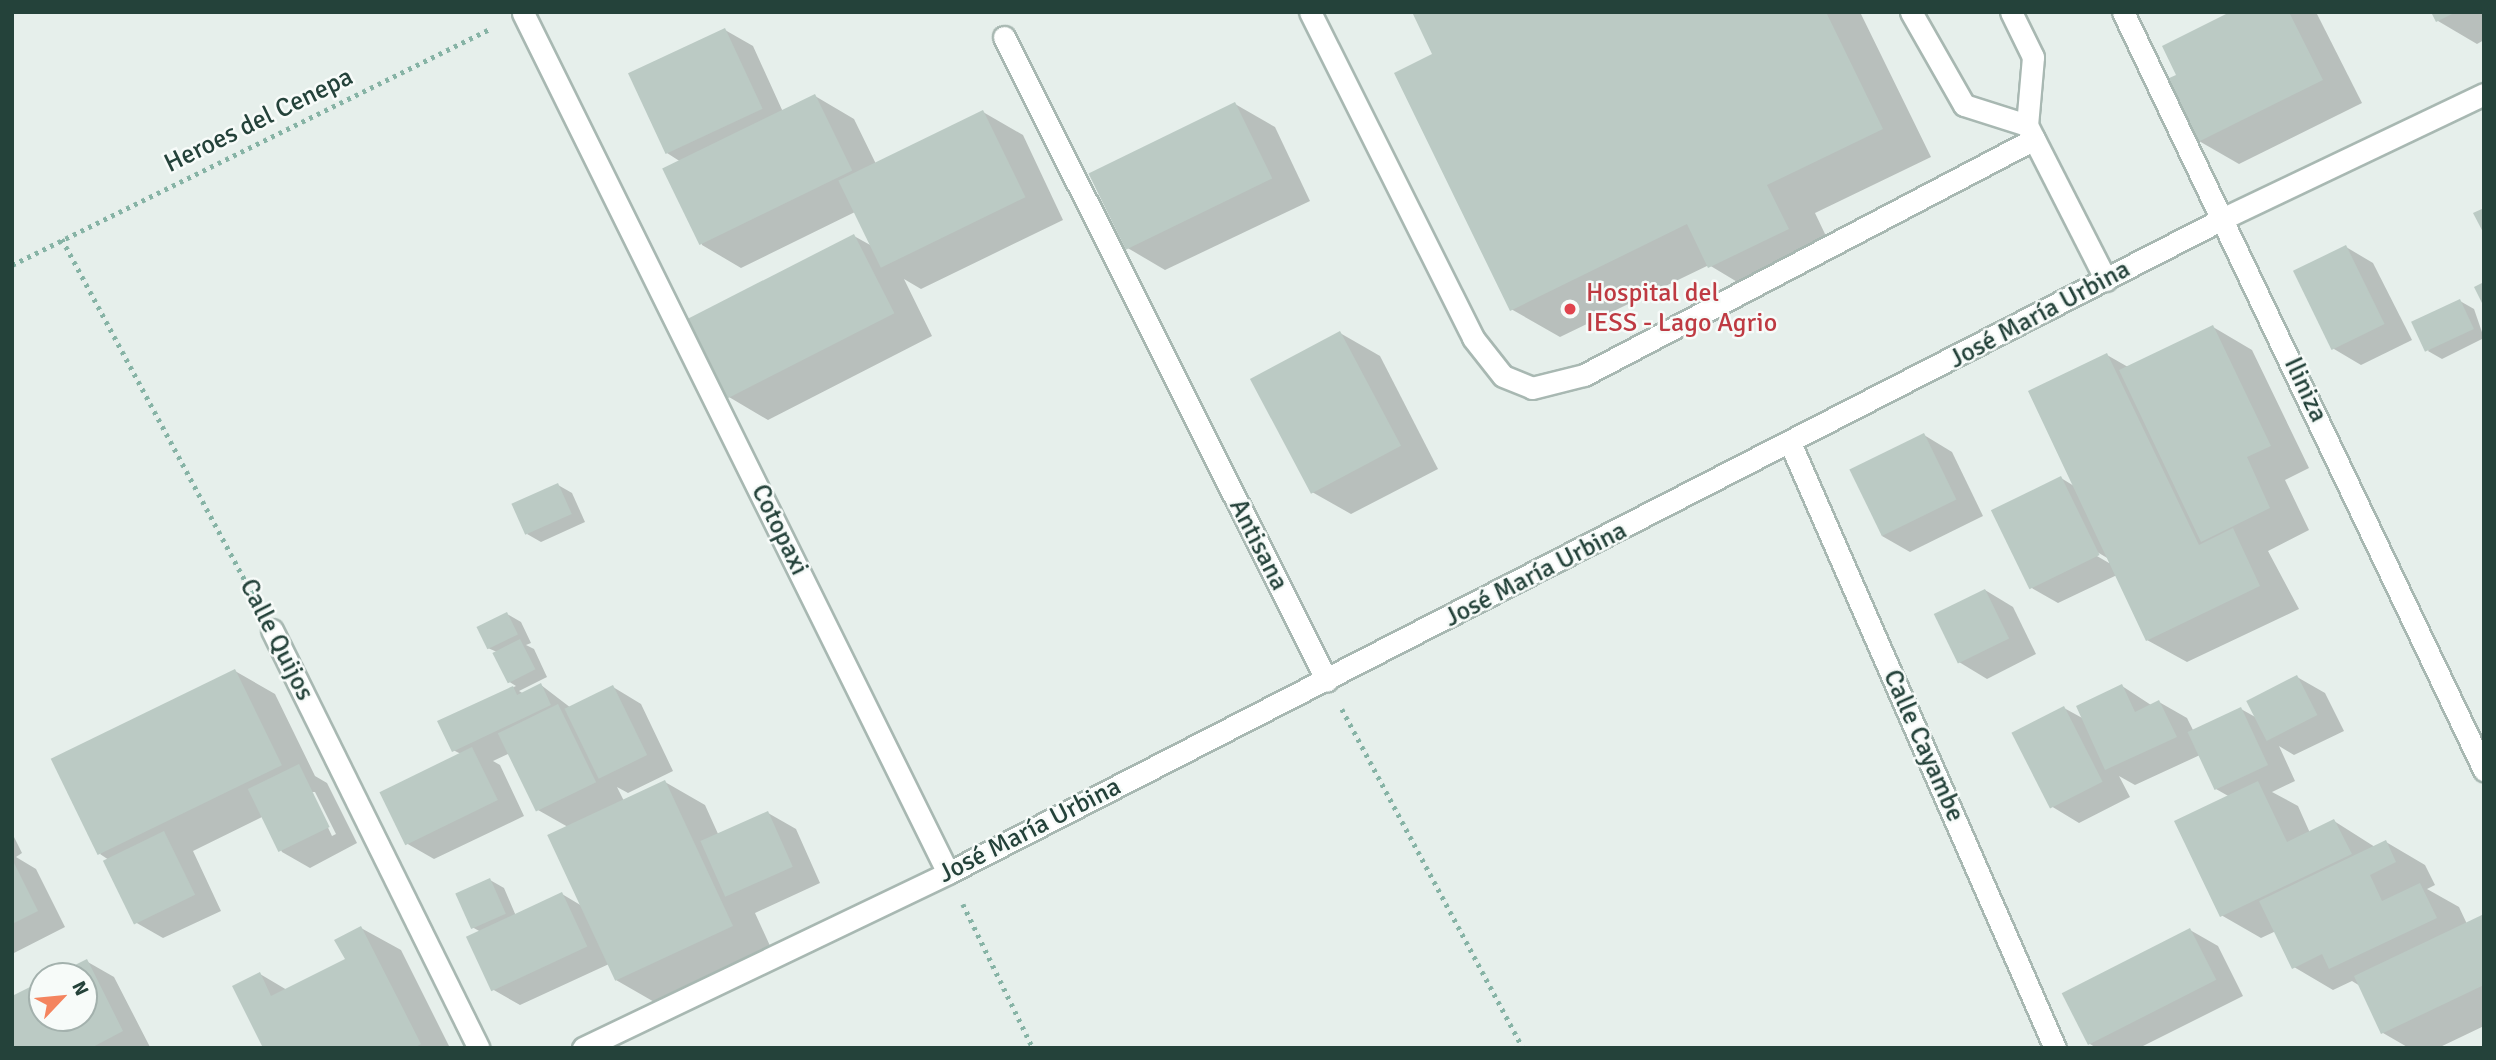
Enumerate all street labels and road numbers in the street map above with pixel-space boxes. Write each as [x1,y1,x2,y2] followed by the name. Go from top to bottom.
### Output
[160,62,358,180] street label: Heroes del Cenepa
[1944,254,2136,376] street label: José María Urbina
[2276,352,2334,428] street label: Iliniza
[744,479,814,581] street label: Cotopaxi
[1222,494,1294,596] street label: Antisana
[1440,516,1632,634] street label: José María Urbina
[232,574,320,706] street label: Calle Quijos
[1876,665,1970,827] street label: Calle Cayambe
[934,772,1126,890] street label: José María Urbina

